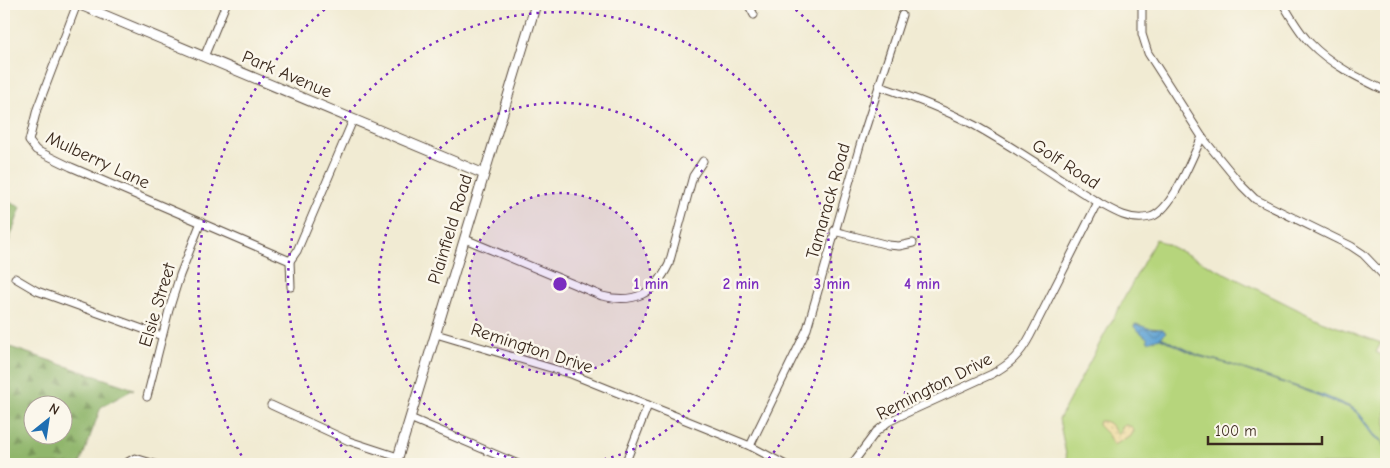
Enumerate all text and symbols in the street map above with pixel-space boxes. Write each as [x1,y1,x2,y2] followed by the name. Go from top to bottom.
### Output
[239,46,335,103] street label: Park Avenue
[43,127,153,194] street label: Mulberry Lane
[1028,135,1103,194] street label: Golf Road
[802,141,855,261] street label: Tamarack Road
[424,172,477,287] street label: Plainfield Road
[135,260,180,350] street label: Elsie Street
[551,275,569,293] centre of rings
[634,275,668,293] text: 1 min
[723,275,759,293] text: 2 min
[814,275,850,293] text: 3 min
[904,275,940,293] text: 4 min
[468,319,595,378] street label: Remington Drive
[873,348,996,425] street label: Remington Drive
[22,396,72,446] north arrow
[46,400,62,419] text: N
[1208,413,1321,445] scale bar
[1215,422,1257,440] text: 100 m

